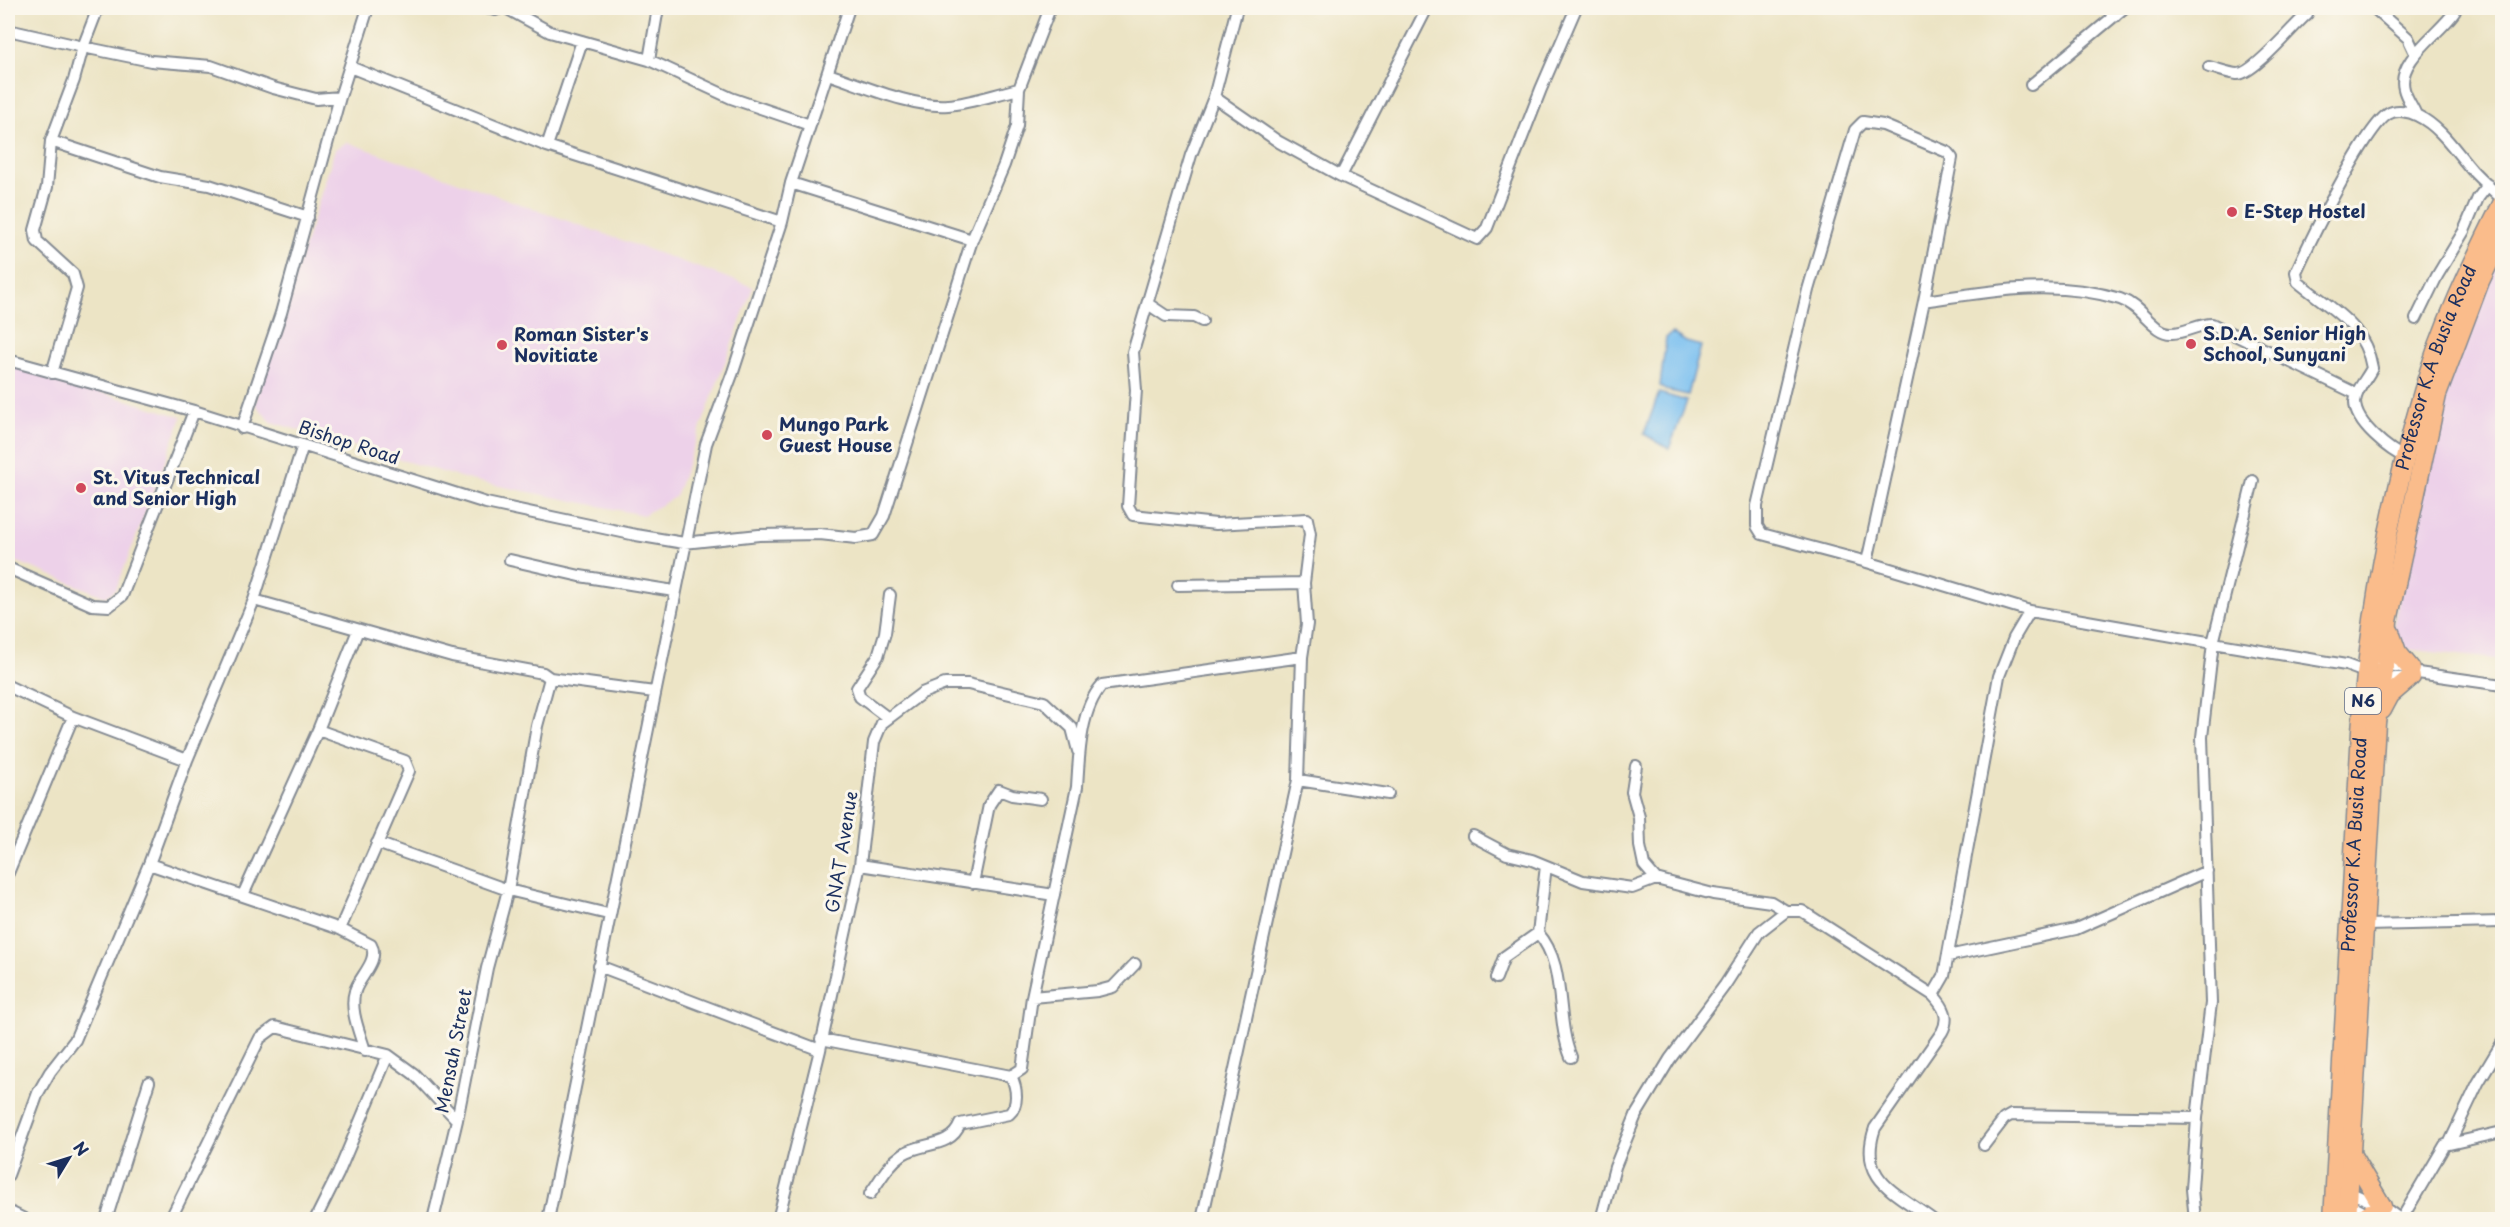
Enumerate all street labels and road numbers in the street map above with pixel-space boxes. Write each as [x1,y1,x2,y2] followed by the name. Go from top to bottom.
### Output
[2388,260,2482,473] street label: Professor K.A Busia Road
[295,412,404,471] street label: Bishop Road
[2345,688,2381,714] road number: N6
[2333,736,2373,953] street label: Professor K.A Busia Road
[818,789,863,915] street label: GNAT Avenue
[427,986,478,1115] street label: Mensah Street

